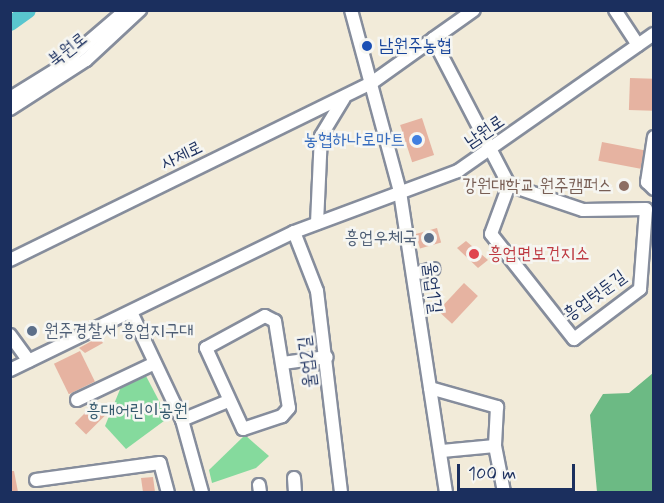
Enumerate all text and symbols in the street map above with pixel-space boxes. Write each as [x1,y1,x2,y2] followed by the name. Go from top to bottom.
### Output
[44,28,92,72] street label: 북원로
[379,35,451,57] place label: 남원주농협
[360,39,374,53] marker: 남원주농협
[461,111,509,153] street label: 남원로
[304,129,405,151] place label: 농협하나로마트
[410,133,424,147] marker: 농협하나로마트
[158,137,206,175] street label: 사제로
[462,175,612,197] place label: 강원대학교 원주캠퍼스
[617,179,631,193] marker: 강원대학교 원주캠퍼스
[345,227,417,249] place label: 흥업우체국
[422,231,436,245] marker: 흥업우체국
[488,243,589,265] place label: 흥업면보건지소
[465,245,483,263] marker: 흥업면보건지소
[418,261,446,315] street label: 울업1길
[559,266,631,326] street label: 흥업텃둔길
[44,320,194,342] place label: 원주경찰서 흥업지구대
[25,324,39,338] marker: 원주경찰서 흥업지구대
[294,335,322,389] street label: 울업2길
[86,400,188,422] park label: 흥대어린이공원
[460,452,578,490] scale bar
[468,462,516,486] text: 100 m

